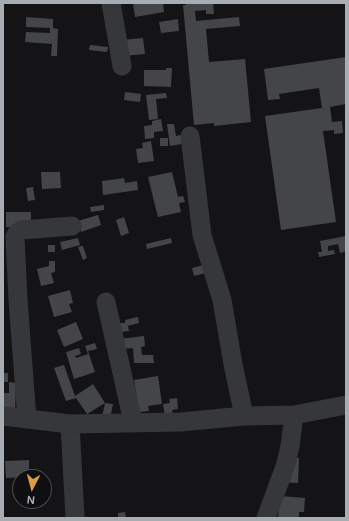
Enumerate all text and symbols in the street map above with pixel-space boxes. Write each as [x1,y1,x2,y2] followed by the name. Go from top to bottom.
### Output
[12,469,52,509] north arrow
[26,493,36,507] text: N

